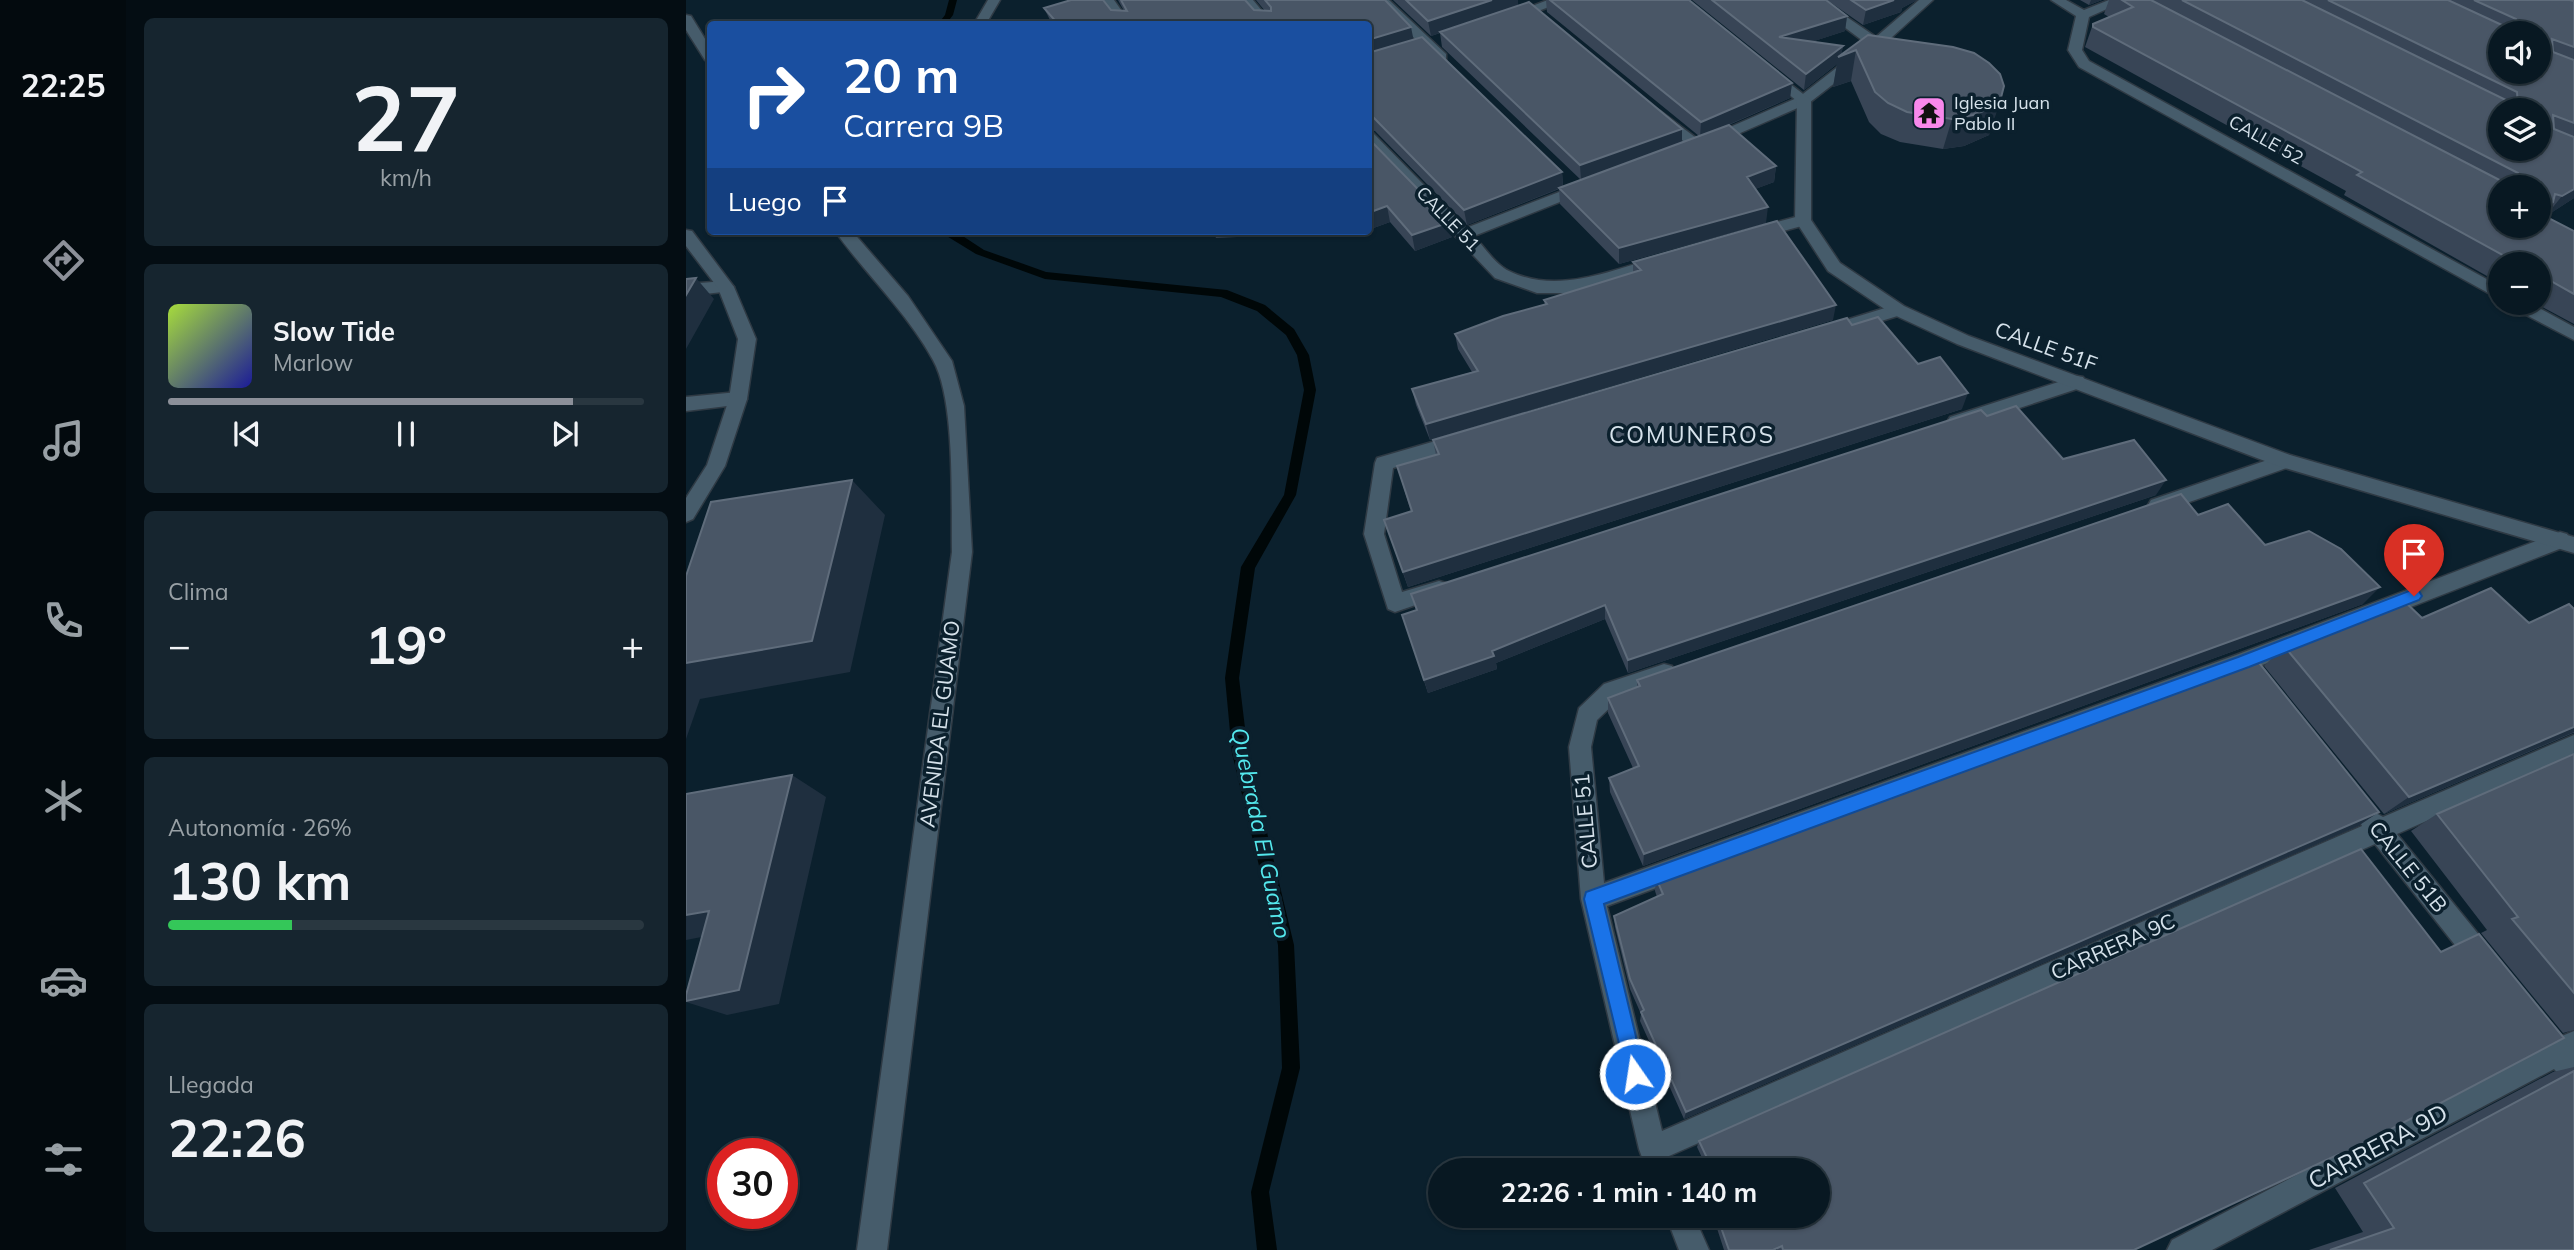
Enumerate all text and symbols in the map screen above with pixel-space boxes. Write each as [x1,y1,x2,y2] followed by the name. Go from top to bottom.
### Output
[2488,21,2551,315] map controls
[2488,21,2551,84] button: sound
[843,44,959,105] text: 20 m
[728,49,819,140] icon: right
[351,60,461,174] text: 27
[21,65,105,105] text: 22:25
[1954,91,2050,135] place label: Iglesia Juan Pablo II
[1910,94,1948,132] temple icon: Iglesia Juan Pablo II
[2488,98,2551,161] button: layers
[843,105,1004,145] text: Carrera 9B
[2225,110,2308,169] street label: CALLE 52
[380,163,432,192] text: km/h
[2488,175,2551,238] button: +
[1412,181,1485,256] street label: CALLE 51
[816,182,854,220] icon: arrive
[728,185,802,218] text: Luego
[39,236,88,285] icon: directions
[2488,252,2551,315] button: −
[273,315,395,348] text: Slow Tide
[1992,316,2101,377] street label: CALLE 51F
[273,348,353,377] text: Marlow
[228,415,266,453] icon: previous
[387,415,425,453] icon: pause
[546,415,584,453] icon: next
[39,416,88,465] icon: music
[1609,420,1775,449] district label: COMUNEROS
[2384,524,2444,596] pin
[2395,535,2433,573] icon: arrive
[168,577,229,606] text: Clima
[39,596,88,645] icon: phone
[365,612,447,677] text: 19°
[913,619,965,829] street label: AVENIDA EL GUAMO
[168,621,191,669] text: −
[621,621,644,669] text: +
[1225,725,1298,941] water label: Quebrada El Guamo
[1568,772,1602,870] street label: CALLE 51
[39,776,88,825] icon: climate
[168,813,352,842] text: Autonomía · 26%
[2364,816,2453,917] street label: CALLE 51B
[168,848,351,913] text: 130 km
[2047,907,2179,985] street label: CARRERA 9C
[39,956,88,1005] icon: car
[1598,1037,1672,1111] position arrow
[168,1070,254,1099] text: Llegada
[2303,1097,2452,1195] street label: CARRERA 9D
[168,1105,306,1170] text: 22:26
[39,1135,88,1184] icon: filters
[707,1138,798,1229] speed limit sign: 30
[1501,1176,1757,1209] text: 22:26 · 1 min · 140 m

